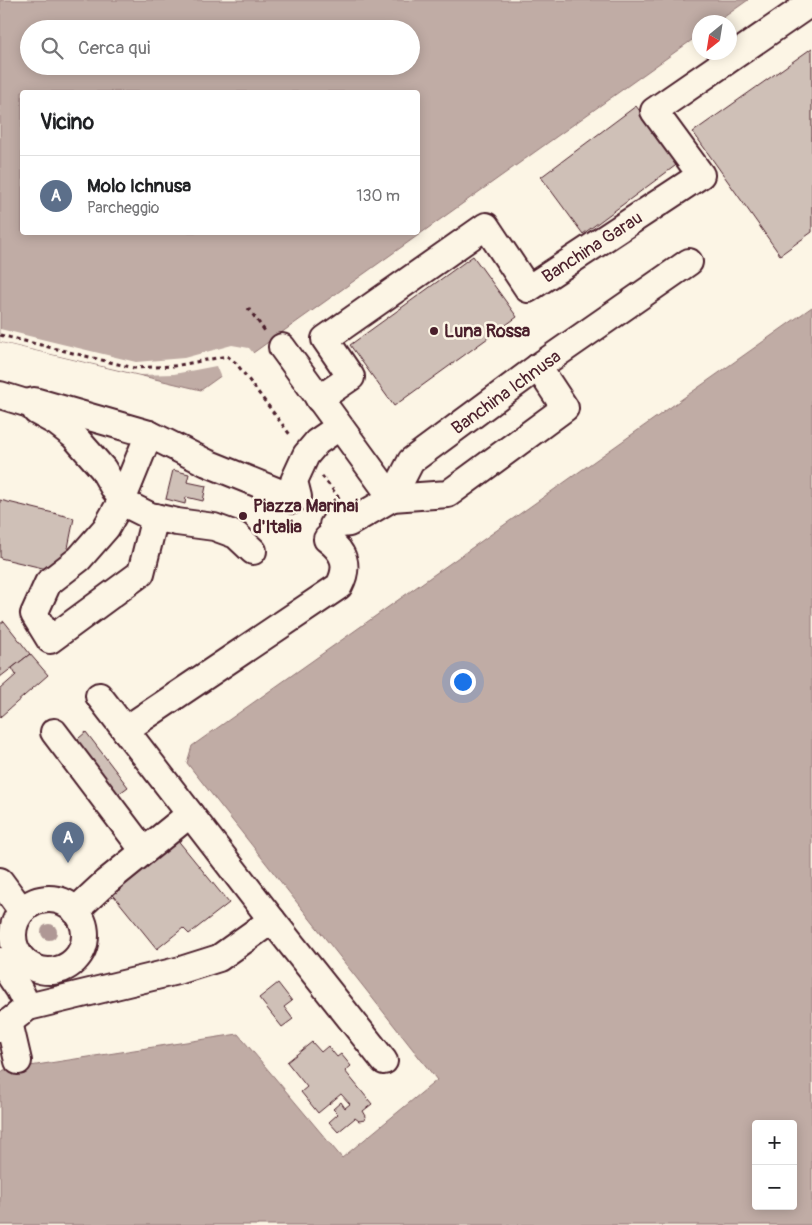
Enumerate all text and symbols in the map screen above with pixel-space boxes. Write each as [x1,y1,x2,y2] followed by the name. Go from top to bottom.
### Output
[692,15,737,60] north arrow
[20,20,420,75] search box
[38,34,66,62] icon: search
[78,36,150,60] text: Cerca qui
[40,109,94,136] text: Vicino
[87,174,191,198] text: Molo Ichnusa
[51,186,61,206] text: A
[356,186,400,206] text: 130 m
[87,198,159,218] text: Parcheggio
[538,206,647,288] street label: Banchina Garau
[444,320,531,343] place label: Luna Rossa
[428,325,440,337] marker: Luna Rossa
[447,345,566,440] street label: Banchina Ichnusa
[253,495,358,539] place label: Piazza Marinai d'Italia
[237,510,249,522] marker: Piazza Marinai d'Italia
[450,669,476,695] your location
[52,822,84,863] pin: A
[752,1120,797,1210] map controls
[752,1120,797,1165] button: +
[752,1165,797,1210] button: −

